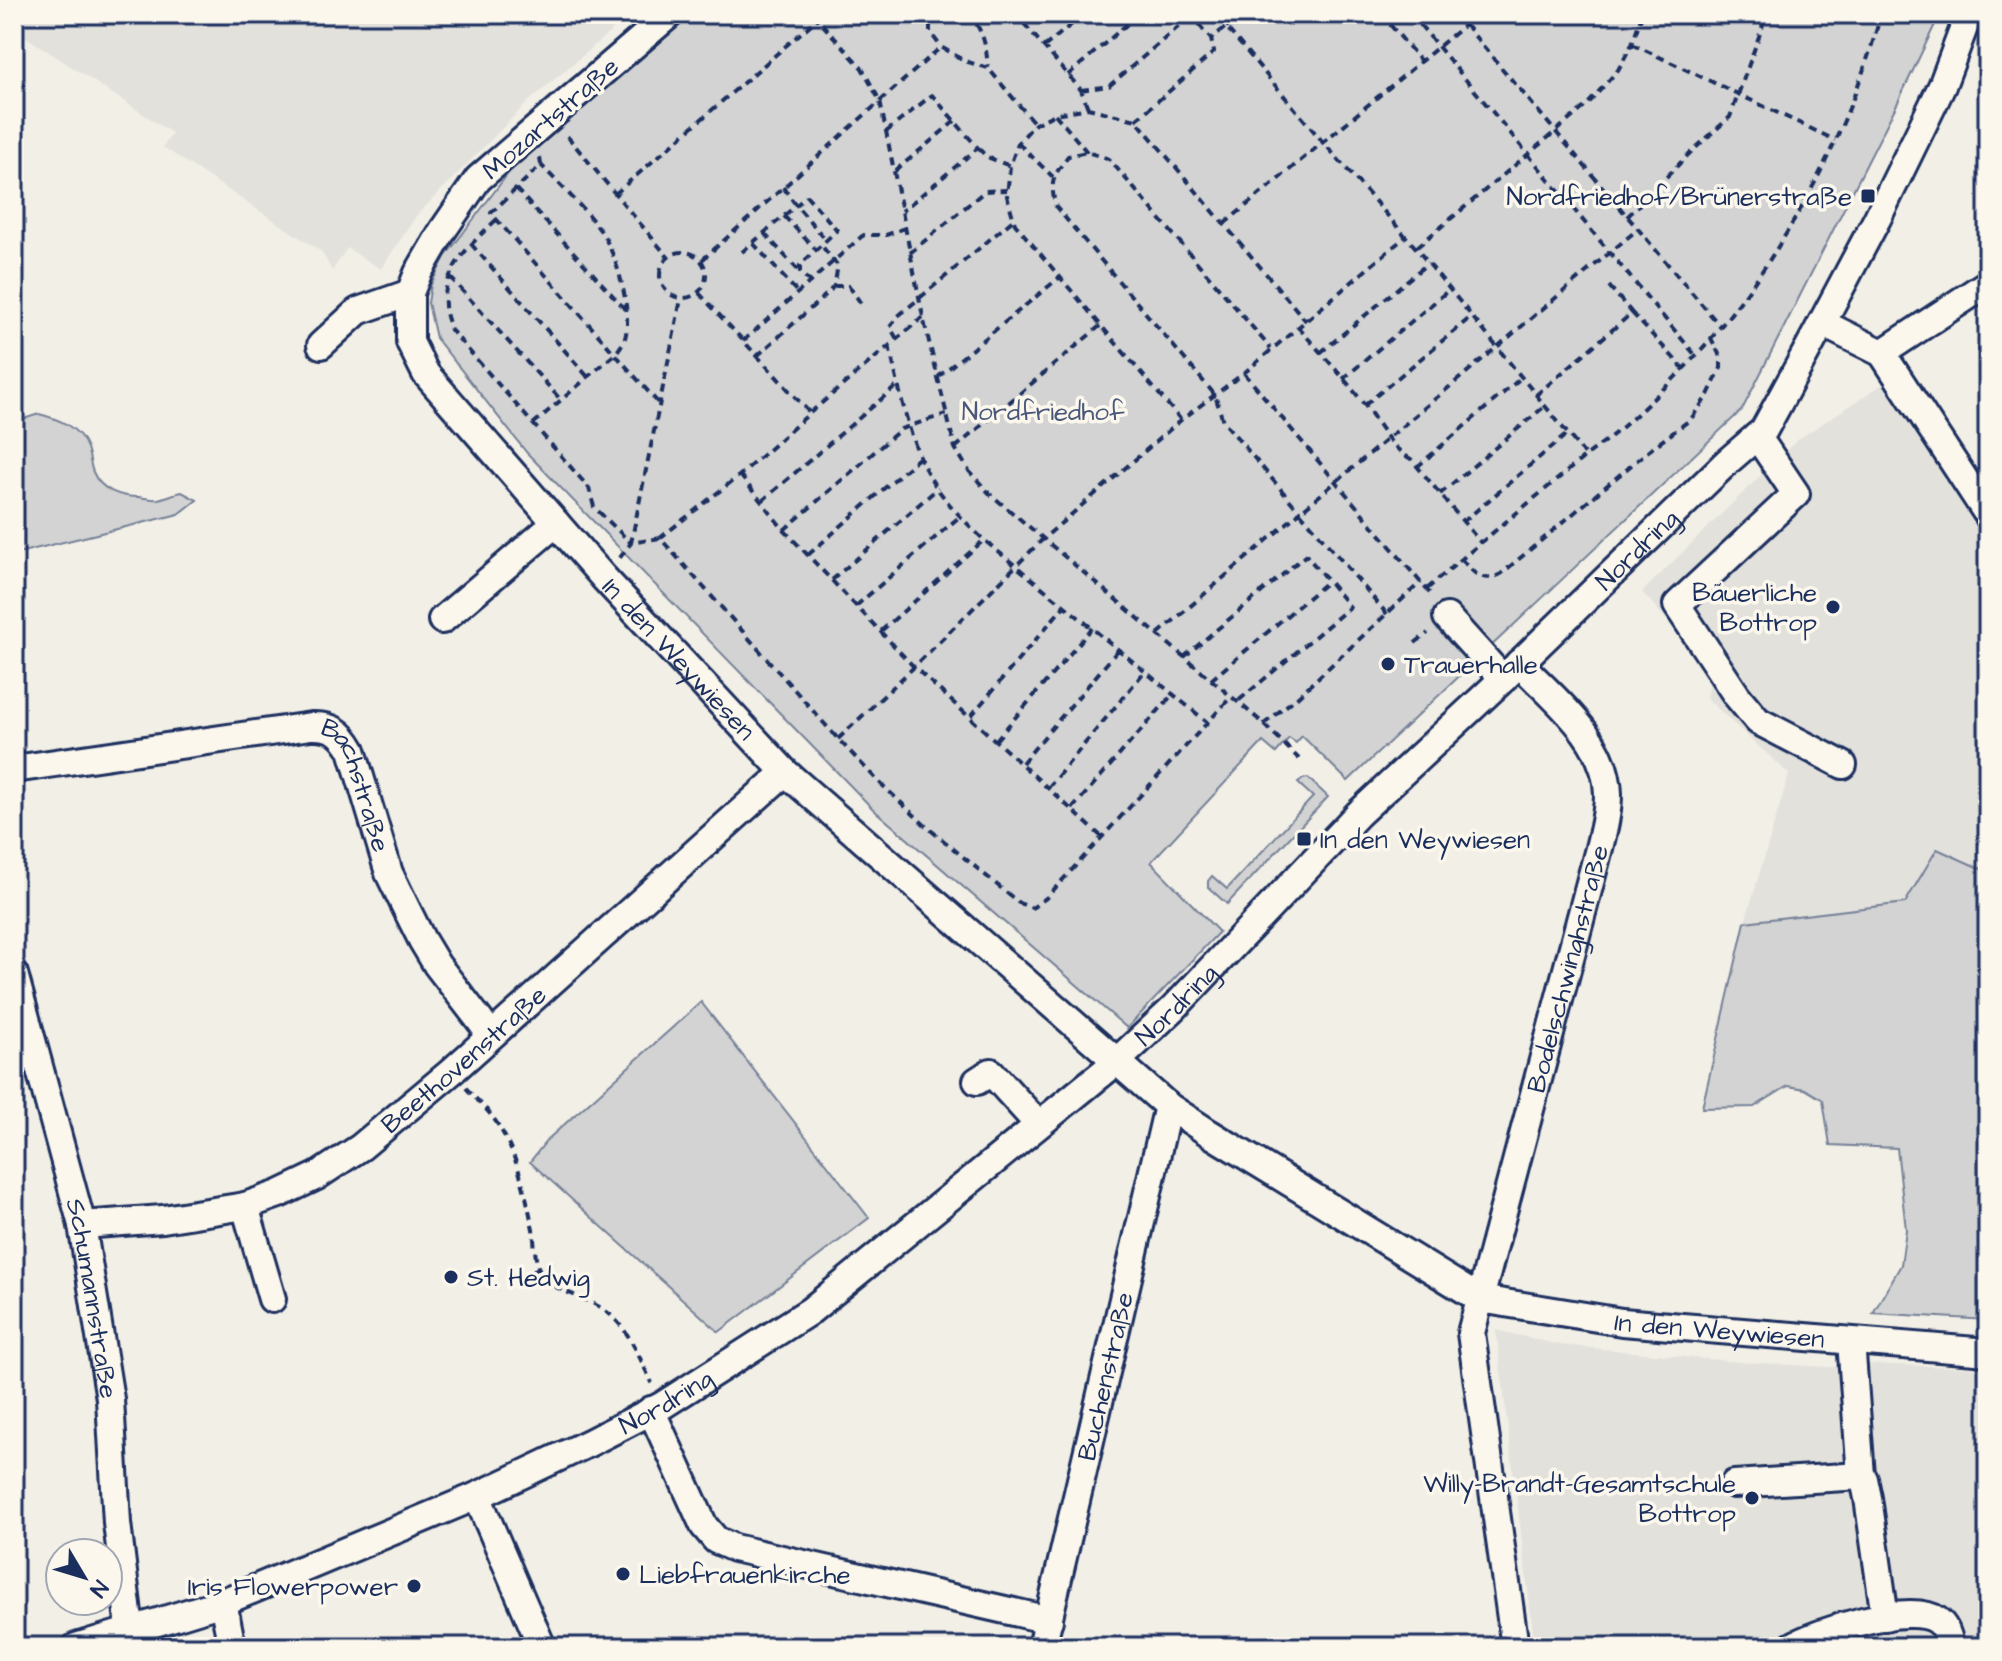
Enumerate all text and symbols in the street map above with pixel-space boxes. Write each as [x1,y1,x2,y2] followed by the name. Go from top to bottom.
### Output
[474,49,627,188] street label: Mozartstraße
[1506,179,1852,215] place label: Nordfriedhof/Brünerstraße
[1859,187,1877,205] marker: Nordfriedhof/Brünerstraße
[962,394,1125,430] park label: Nordfriedhof
[1588,501,1688,599] street label: Nordring
[594,570,763,748] street label: In den Weywiesen
[1692,575,1817,641] place label: Bäuerliche Bottrop
[1824,598,1842,616] marker: Bäuerliche Bottrop
[1404,647,1538,683] place label: Trauerhalle
[1379,655,1397,673] marker: Trauerhalle
[316,710,399,856] street label: Bachstraße
[1320,822,1530,860] place label: In den Weywiesen
[1295,830,1313,848] marker: In den Weywiesen
[1518,841,1618,1097] street label: Bodelschwinghstraße
[1127,956,1227,1055] street label: Nordring
[374,978,555,1142] street label: Beethovenstraße
[57,1194,127,1401] street label: Schumannstraße
[467,1260,590,1298] place label: St. Hedwig
[442,1268,460,1286] marker: St. Hedwig
[1069,1289,1143,1464] street label: Buchenstraße
[1612,1304,1826,1358] street label: In den Weywiesen
[613,1361,721,1444] street label: Nordring
[1423,1466,1736,1532] place label: Willy-Brandt-Gesamtschule Bottrop
[1743,1489,1761,1507] marker: Willy-Brandt-Gesamtschule Bottrop
[44,1537,124,1617] north arrow
[639,1557,851,1593] place label: Liebfrauenkirche
[614,1565,632,1583] marker: Liebfrauenkirche
[188,1569,398,1605] place label: Iris Flowerpower
[82,1573,115,1604] text: N
[405,1577,423,1595] marker: Iris Flowerpower

